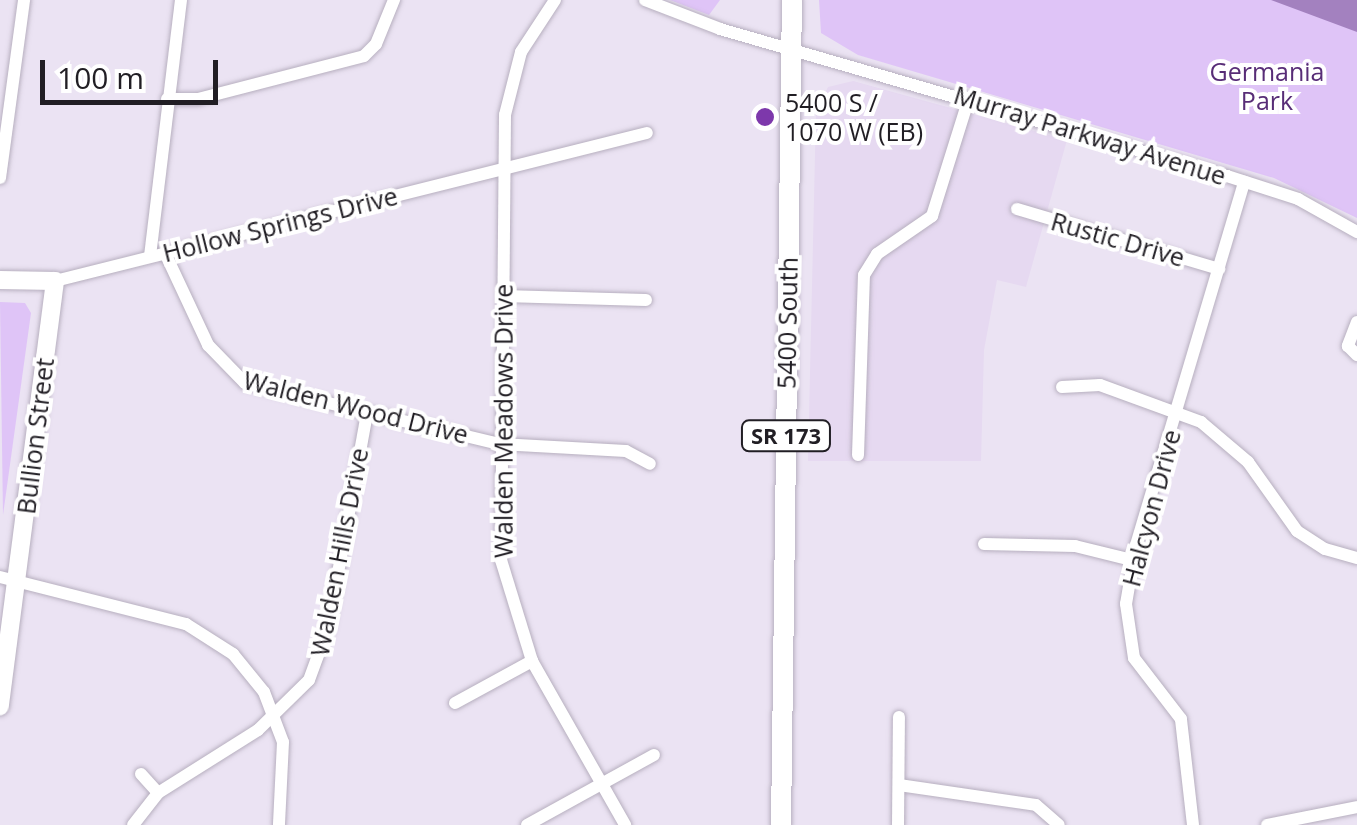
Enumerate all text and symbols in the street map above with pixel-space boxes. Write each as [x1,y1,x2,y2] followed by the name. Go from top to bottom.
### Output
[45,40,222,102] scale bar
[57,57,144,98] text: 100 m
[1209,57,1325,116] park label: Germania Park
[950,79,1230,191] street label: Murray Parkway Avenue
[785,88,923,147] place label: 5400 S / 1070 W (EB)
[754,106,776,128] marker: 5400 S / 1070 W (EB)
[159,180,401,268] street label: Hollow Springs Drive
[1048,206,1188,272] street label: Rustic Drive
[771,257,803,389] street label: 5400 South
[488,284,518,558] street label: Walden Meadows Drive
[11,356,59,516] street label: Bullion Street
[241,365,471,449] street label: Walden Wood Drive
[738,419,834,453] road number: SR 173
[1116,426,1186,590] street label: Halcyon Drive
[304,445,374,659] street label: Walden Hills Drive

